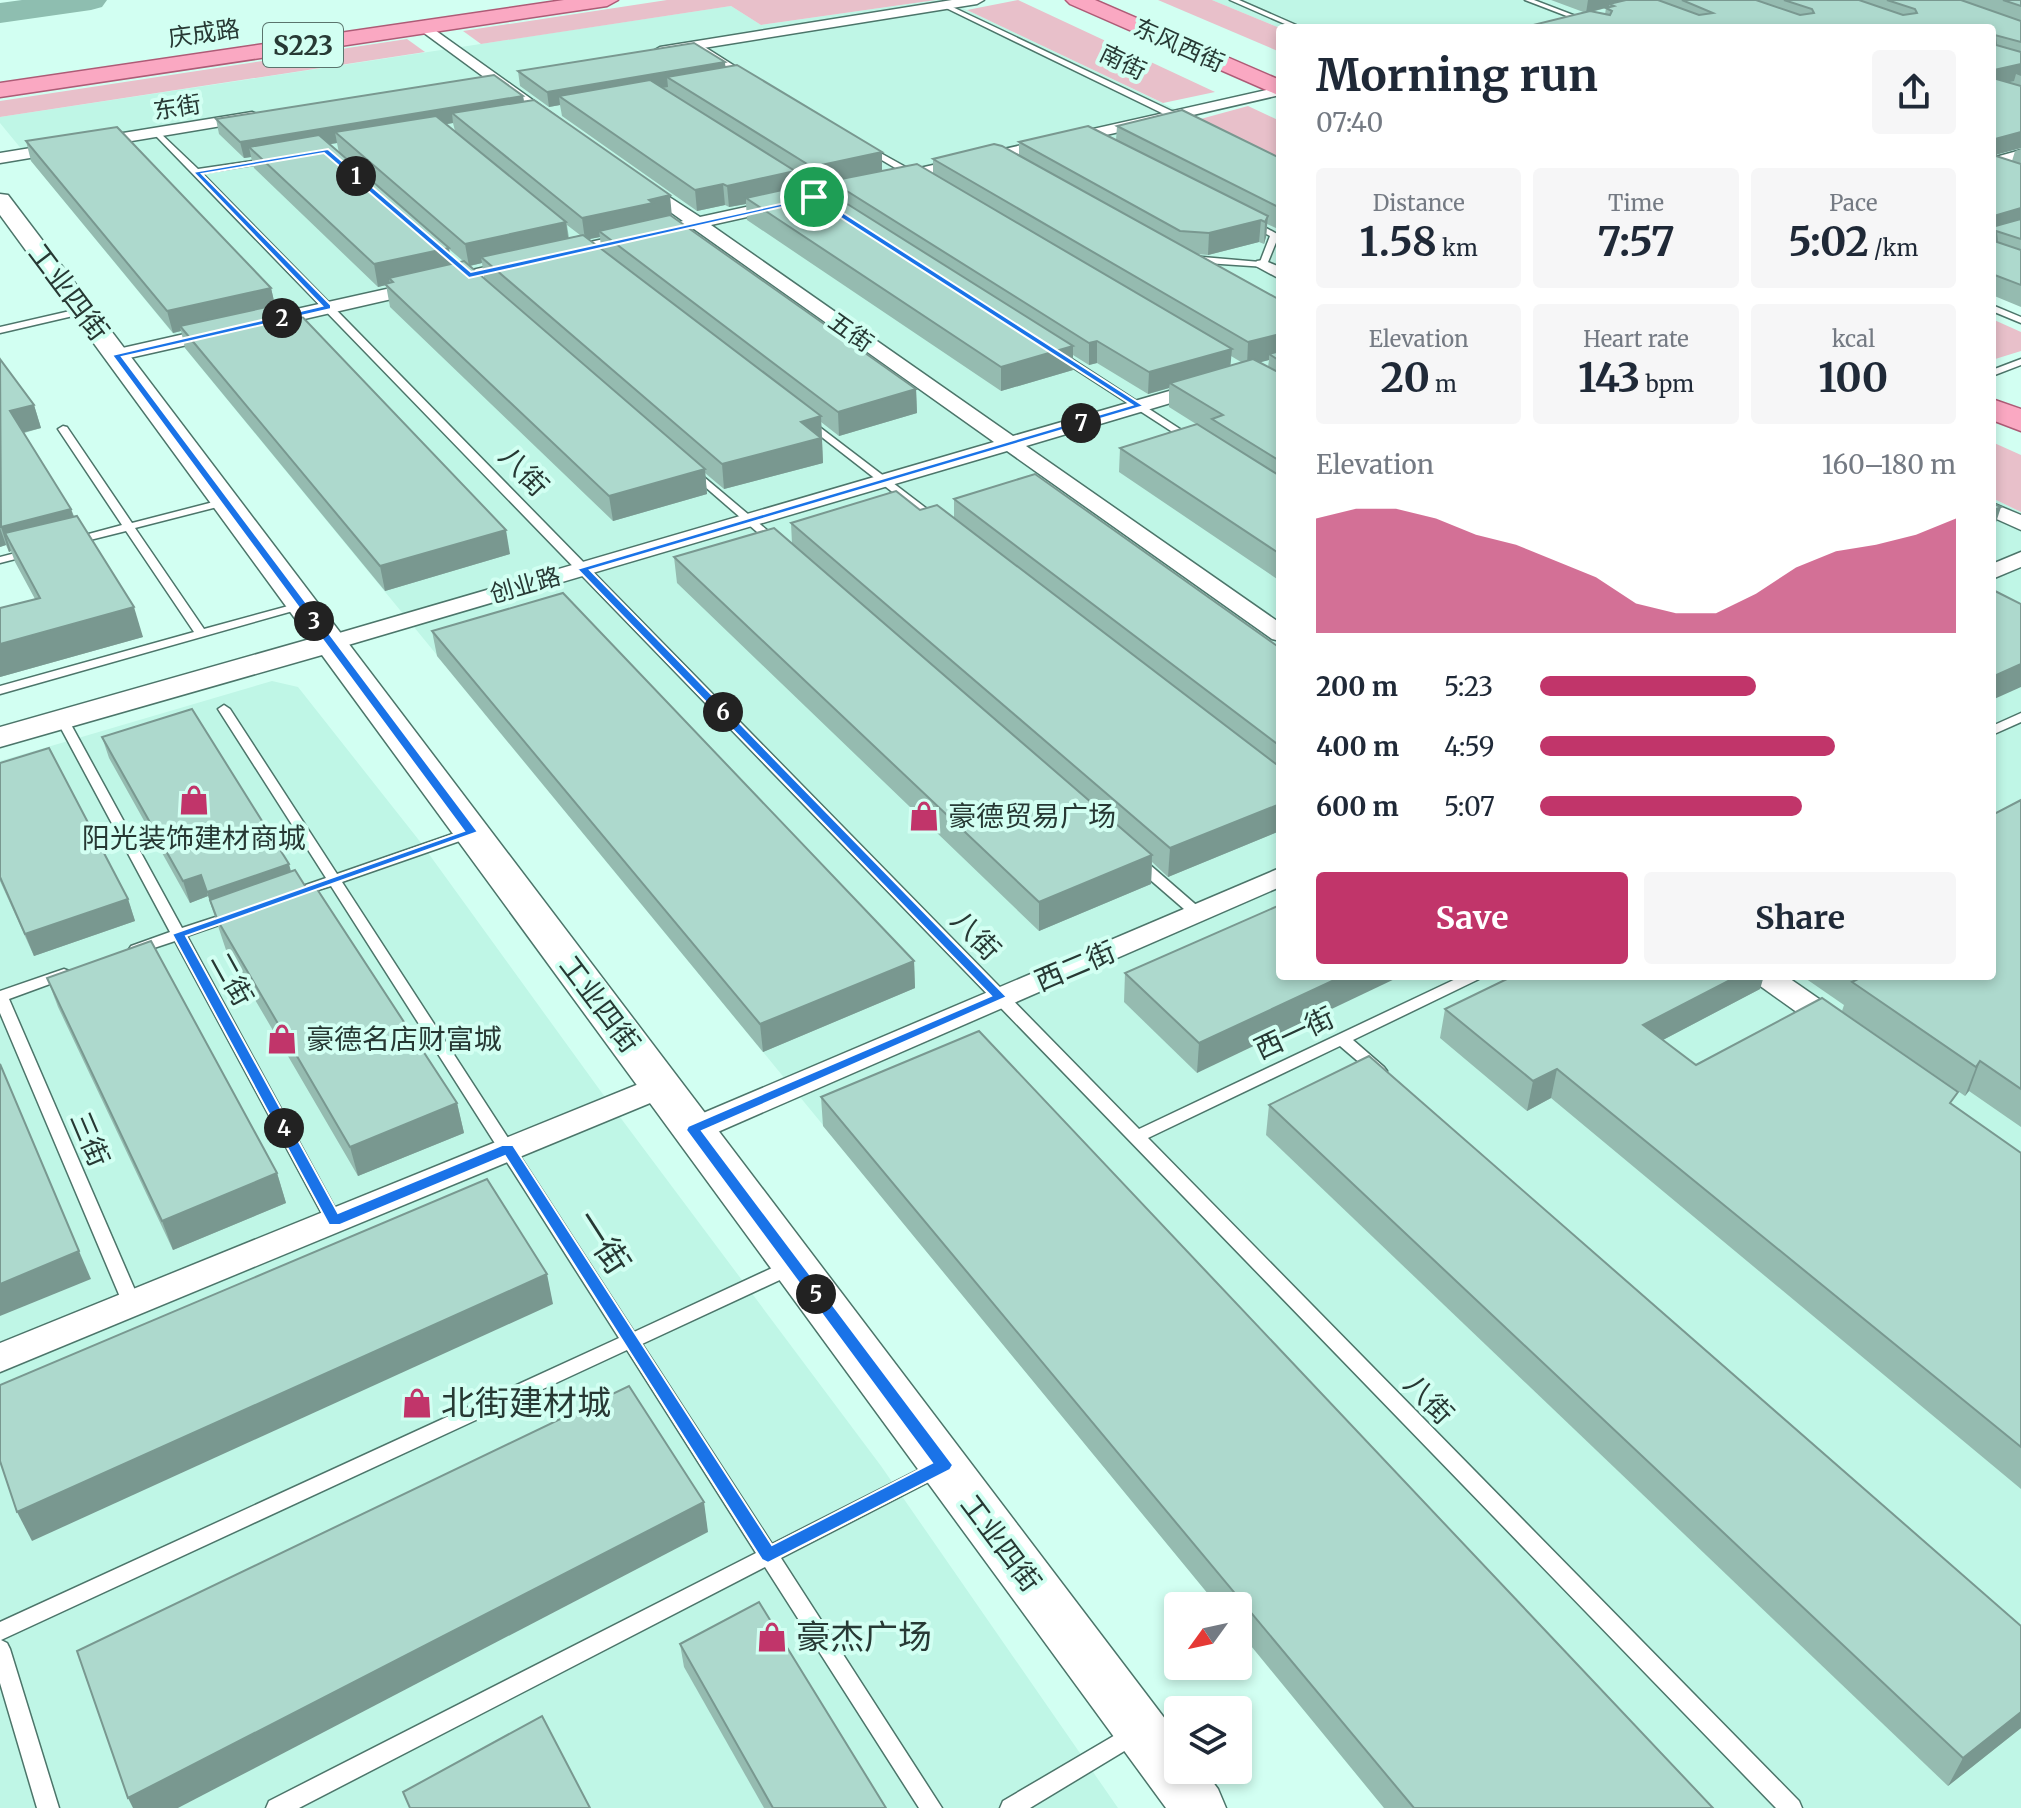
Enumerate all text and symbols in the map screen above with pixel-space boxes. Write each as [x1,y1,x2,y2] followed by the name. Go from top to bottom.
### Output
[1129,11,1229,79] street label: 东风西街
[166,13,242,53] street label: 庆成路
[263,23,343,67] road number: S223
[1095,38,1151,86] street label: 南街
[1316,48,1598,103] text: Morning run
[1872,50,1956,134] button: share
[151,88,203,126] street label: 东街
[1316,106,1383,139] text: 07:40
[336,156,376,196] pin: 1
[351,162,361,190] text: 1
[780,163,848,231] pin
[792,175,836,219] icon: arrive
[1373,189,1465,217] text: Distance
[1608,189,1664,217] text: Time
[1829,189,1877,217] text: Pace
[1360,217,1437,267] text: 1.58
[1597,217,1675,267] text: 7:57
[1788,217,1869,267] text: 5:02
[1437,234,1478,262] text: km
[1869,234,1918,262] text: /km
[21,236,117,348] street label: 工业四街
[262,298,302,338] pin: 2
[276,304,288,332] text: 2
[822,306,880,358] street label: 五街
[1369,325,1469,353] text: Elevation
[1583,325,1689,353] text: Heart rate
[1832,325,1875,353] text: kcal
[1380,353,1430,403] text: 20
[1578,353,1640,403] text: 143
[1818,353,1888,403] text: 100
[1430,370,1457,398] text: m
[1640,370,1694,398] text: bpm
[1061,403,1101,443] pin: 7
[1074,409,1088,437] text: 7
[492,438,556,504] street label: 八街
[1316,448,1434,481] text: Elevation
[1822,448,1956,481] text: 160–180 m
[486,560,564,610] street label: 创业路
[294,601,334,641] pin: 3
[308,607,320,635] text: 3
[1316,670,1398,703] text: 200 m
[1444,670,1493,703] text: 5:23
[703,692,743,732] pin: 6
[716,698,730,726] text: 6
[1316,730,1399,763] text: 400 m
[1444,730,1495,763] text: 4:59
[177,783,211,817] shop icon: 阳光装饰建材商城
[1316,790,1399,823] text: 600 m
[1444,790,1495,823] text: 5:07
[948,798,1116,834] place label: 豪德贸易广场
[907,799,941,833] shop icon: 豪德贸易广场
[82,820,306,856] place label: 阳光装饰建材商城
[1316,872,1628,964] button: Save
[1644,872,1956,964] button: Share
[944,902,1008,968] street label: 八街
[1029,933,1121,999] street label: 西二街
[203,946,261,1012] street label: 二街
[552,948,648,1060] street label: 工业四街
[1248,999,1340,1067] street label: 西一街
[306,1021,502,1057] place label: 豪德名店财富城
[265,1022,299,1056] shop icon: 豪德名店财富城
[62,1106,118,1172] street label: 三街
[264,1108,304,1148] pin: 4
[277,1114,291,1142] text: 4
[567,1202,639,1282] street label: 一街
[796,1274,836,1314] pin: 5
[810,1280,822,1308] text: 5
[1397,1366,1461,1432] street label: 八街
[441,1382,611,1424] place label: 北街建材城
[400,1386,434,1420] shop icon: 北街建材城
[953,1487,1049,1599] street label: 工业四街
[1164,1592,1252,1680] north arrow
[1164,1592,1252,1784] map controls
[796,1616,932,1658] place label: 豪杰广场
[755,1620,789,1654] shop icon: 豪杰广场
[1164,1696,1252,1784] button: layers

